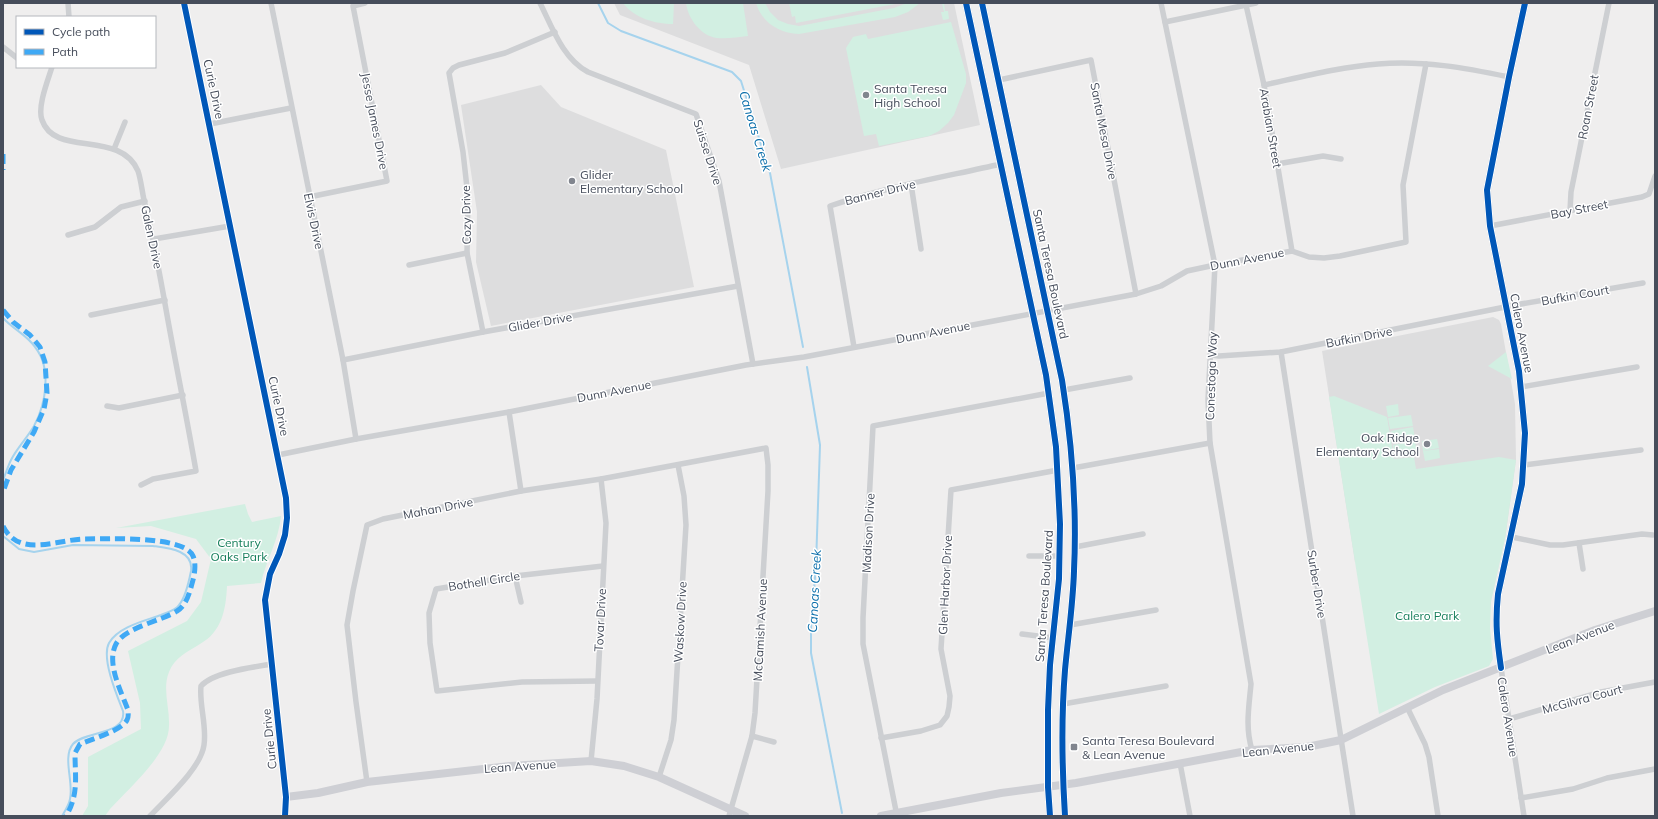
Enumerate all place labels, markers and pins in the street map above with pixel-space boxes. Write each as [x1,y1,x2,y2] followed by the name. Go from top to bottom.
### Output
[874,81,947,110] place label: Santa Teresa High School
[861,90,871,100] marker: Santa Teresa High School
[580,167,683,196] place label: Glider Elementary School
[567,176,577,186] marker: Glider Elementary School
[1316,430,1419,459] place label: Oak Ridge Elementary School
[1422,439,1432,449] marker: Oak Ridge Elementary School
[1082,733,1214,762] place label: Santa Teresa Boulevard & Lean Avenue
[1069,742,1079,752] marker: Santa Teresa Boulevard & Lean Avenue

